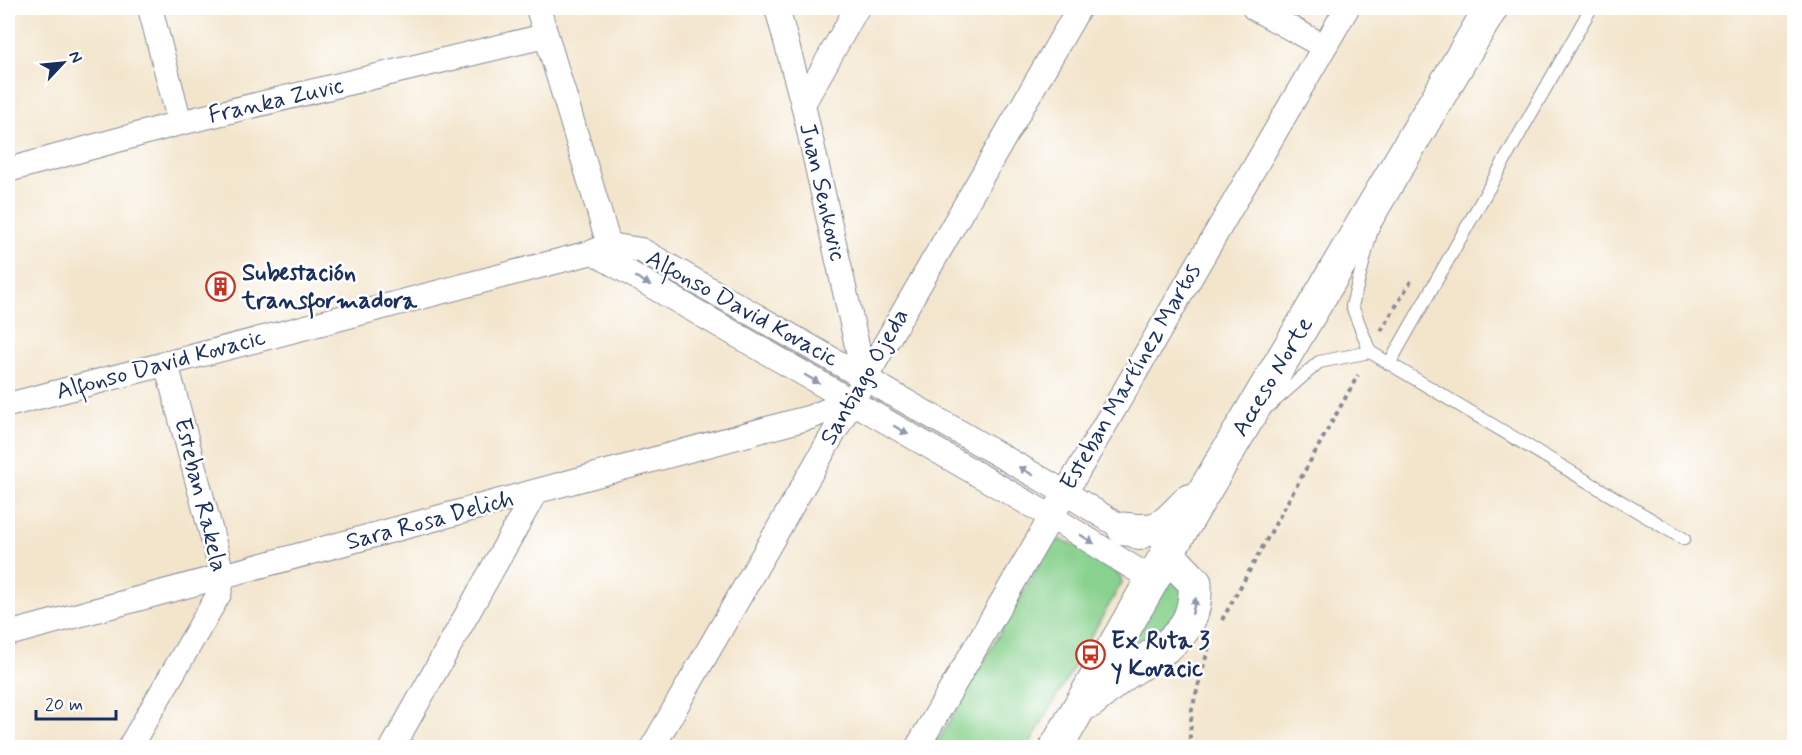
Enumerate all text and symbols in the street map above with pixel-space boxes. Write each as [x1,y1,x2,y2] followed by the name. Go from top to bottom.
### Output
[33,33,93,93] north arrow
[63,48,87,66] text: N
[205,70,347,132] street label: Franka Zuvic
[791,120,853,264] street label: Juan Senkovic
[639,243,844,377] street label: Alfonso David Kovacic
[241,258,418,319] place label: Subestación transformadora
[1053,258,1209,496] street label: Esteban Martínez Martos
[205,271,237,303] building icon: Subestación transformadora
[635,276,652,286] one-way arrow
[813,303,917,451] street label: Santiago Ojeda
[1225,311,1321,443] street label: Acceso Norte
[53,322,270,410] street label: Alfonso David Kovacic
[804,373,820,384] one-way arrow
[166,415,234,575] street label: Esteban Rakela
[893,425,910,435] one-way arrow
[1018,465,1034,476] one-way arrow
[343,484,517,558] street label: Sara Rosa Delich
[1079,534,1096,545] one-way arrow
[1189,597,1199,615] one-way arrow
[1111,626,1210,685] place label: Ex Ruta 3 y Kovacic
[1074,639,1106,671] bus stop icon: Ex Ruta 3 y Kovacic
[36,683,116,721] scale bar
[45,693,83,717] text: 20 m

